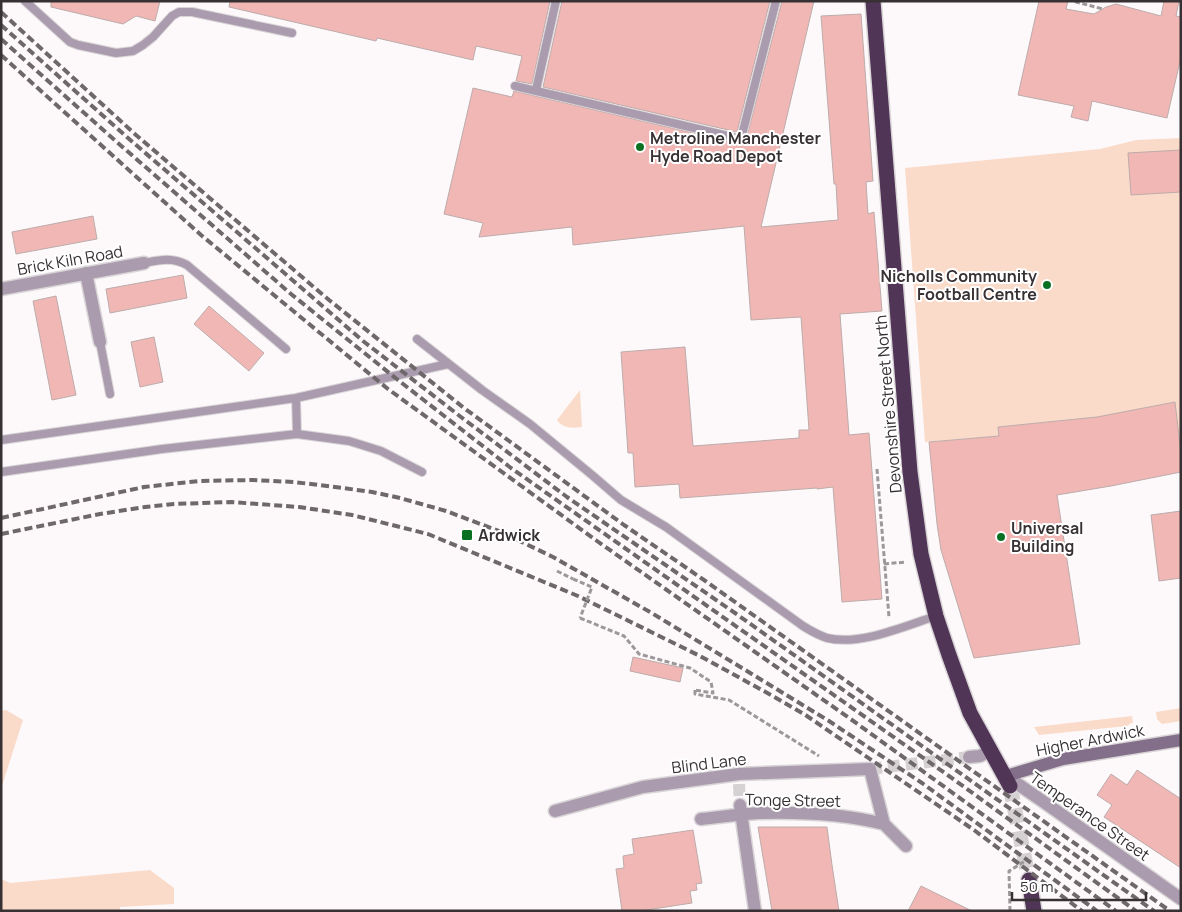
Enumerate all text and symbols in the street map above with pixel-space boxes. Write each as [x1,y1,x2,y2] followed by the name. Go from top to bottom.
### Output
[650,127,821,167] place label: Metroline Manchester Hyde Road Depot
[634,141,646,153] marker: Metroline Manchester Hyde Road Depot
[15,240,125,280] street label: Brick Kiln Road
[880,265,1037,305] place label: Nicholls Community Football Centre
[1041,279,1053,291] marker: Nicholls Community Football Centre
[869,314,907,494] street label: Devonshire Street North
[1011,517,1084,557] place label: Universal Building
[478,524,540,546] place label: Ardwick
[460,528,474,542] marker: Ardwick
[995,531,1007,543] marker: Universal Building
[1034,719,1147,761] street label: Higher Ardwick
[670,747,748,779] street label: Blind Lane
[1026,766,1154,866] street label: Temperance Street
[745,788,841,812] street label: Tonge Street
[1012,870,1146,902] scale bar
[1020,876,1054,897] text: 50 m

